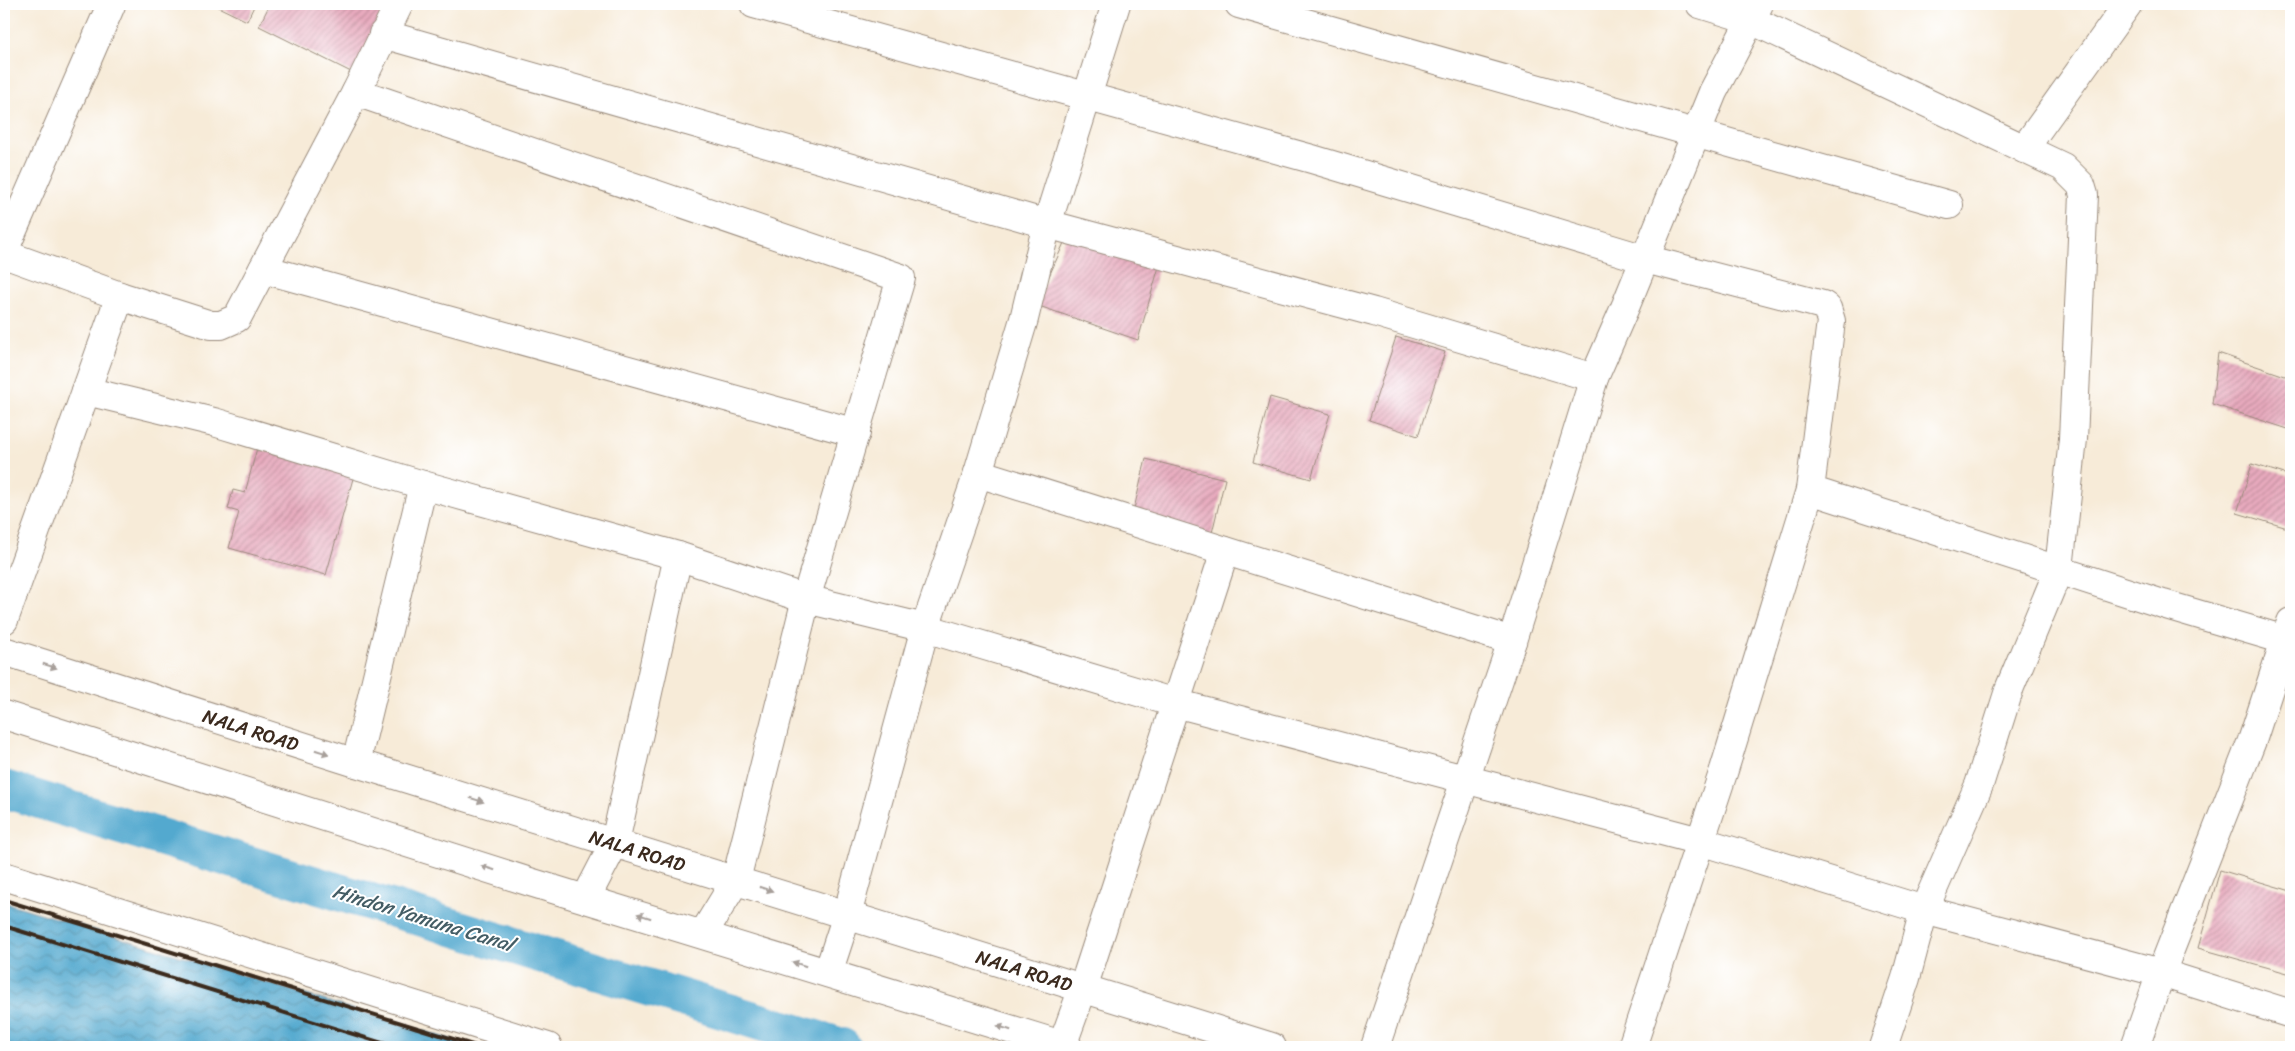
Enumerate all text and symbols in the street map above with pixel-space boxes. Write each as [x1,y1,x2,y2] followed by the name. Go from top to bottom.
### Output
[43,663,58,670] one-way arrow
[199,699,304,760] street label: NALA ROAD
[315,748,330,756] one-way arrow
[470,797,485,805] one-way arrow
[585,820,690,881] street label: NALA ROAD
[481,864,496,872] one-way arrow
[328,874,522,963] water label: Hindon Yamuna Canal
[759,886,774,894] one-way arrow
[636,912,651,920] one-way arrow
[972,940,1077,1001] street label: NALA ROAD
[791,960,806,968] one-way arrow
[997,1023,1012,1031] one-way arrow

